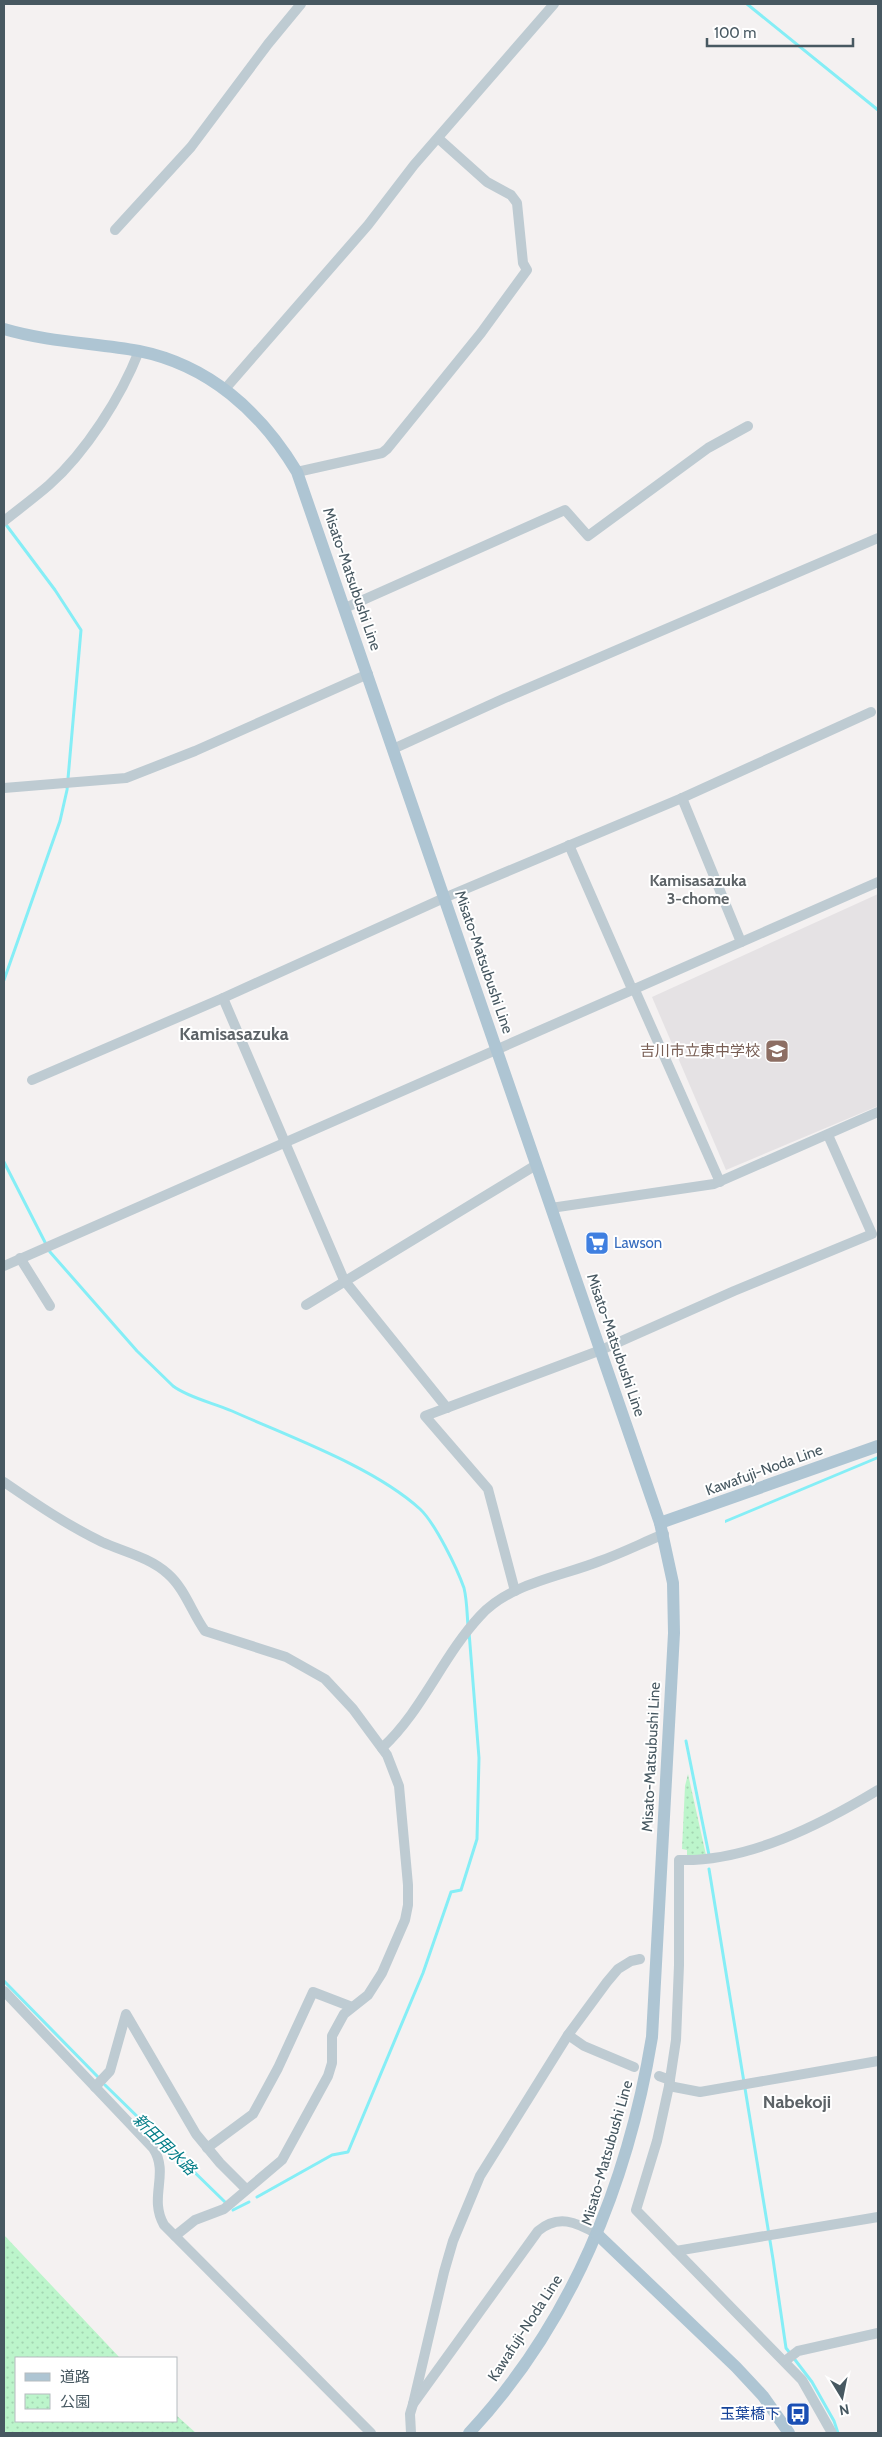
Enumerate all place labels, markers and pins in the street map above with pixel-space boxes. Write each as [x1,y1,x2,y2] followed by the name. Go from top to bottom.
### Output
[764,1038,790,1064] school or university icon: 吉川市立東中学校
[640,1042,760,1060] place label: 吉川市立東中学校
[584,1230,610,1256] supermarket icon: Lawson
[614,1234,662,1252] place label: Lawson
[785,2401,811,2427] bus stop icon: 玉葉橋下
[720,2405,780,2423] place label: 玉葉橋下

